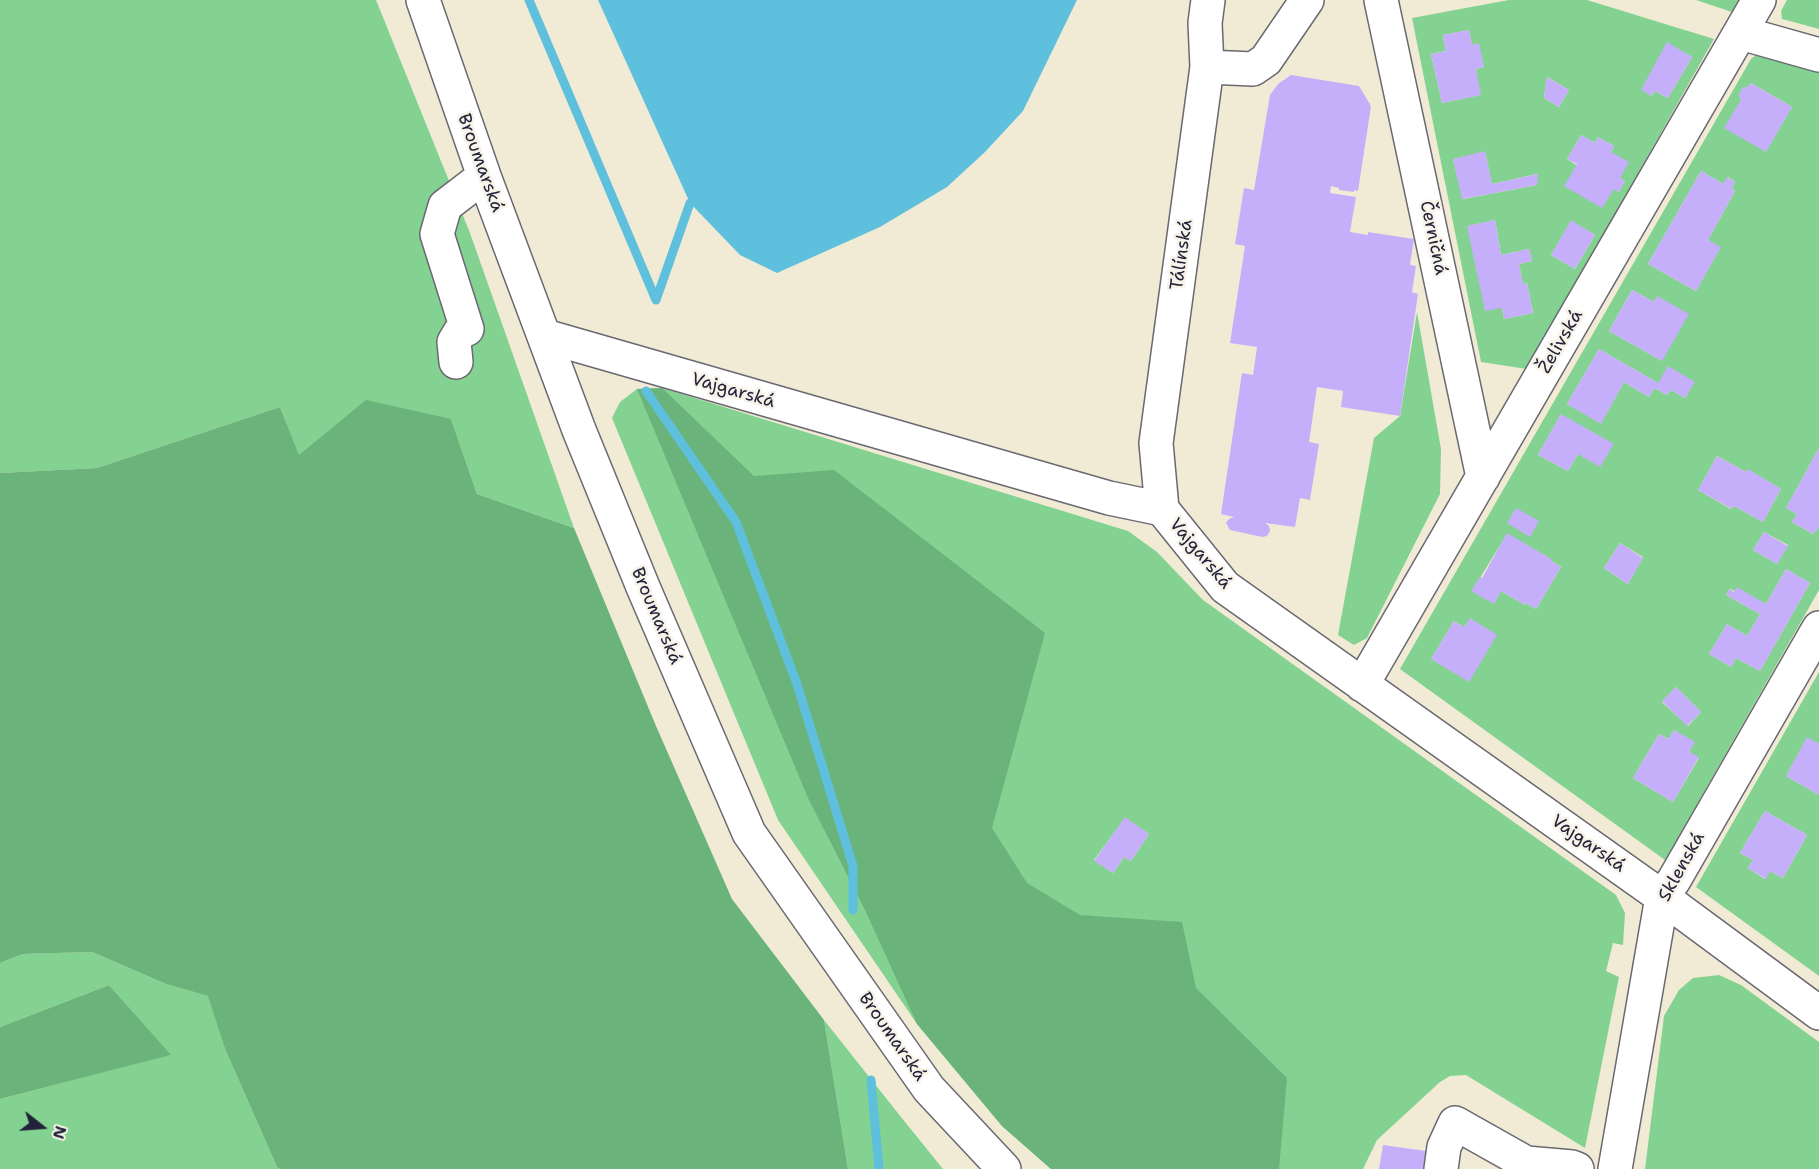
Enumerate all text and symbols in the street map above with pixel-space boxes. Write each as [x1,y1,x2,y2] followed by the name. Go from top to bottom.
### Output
[452,111,508,215] street label: Broumarská
[1415,199,1451,277] street label: Černičná
[1166,218,1198,292] street label: Tálínská
[1534,306,1588,378] street label: Želivská
[689,369,777,413] street label: Vajgarská
[1164,514,1236,594] street label: Vajgarská
[626,564,686,668] street label: Broumarská
[1547,811,1629,877] street label: Vajgarská
[1654,829,1710,905] street label: Sklenská
[854,989,930,1085] street label: Broumarská
[12,1097,72,1157] north arrow
[48,1123,72,1142] text: N

